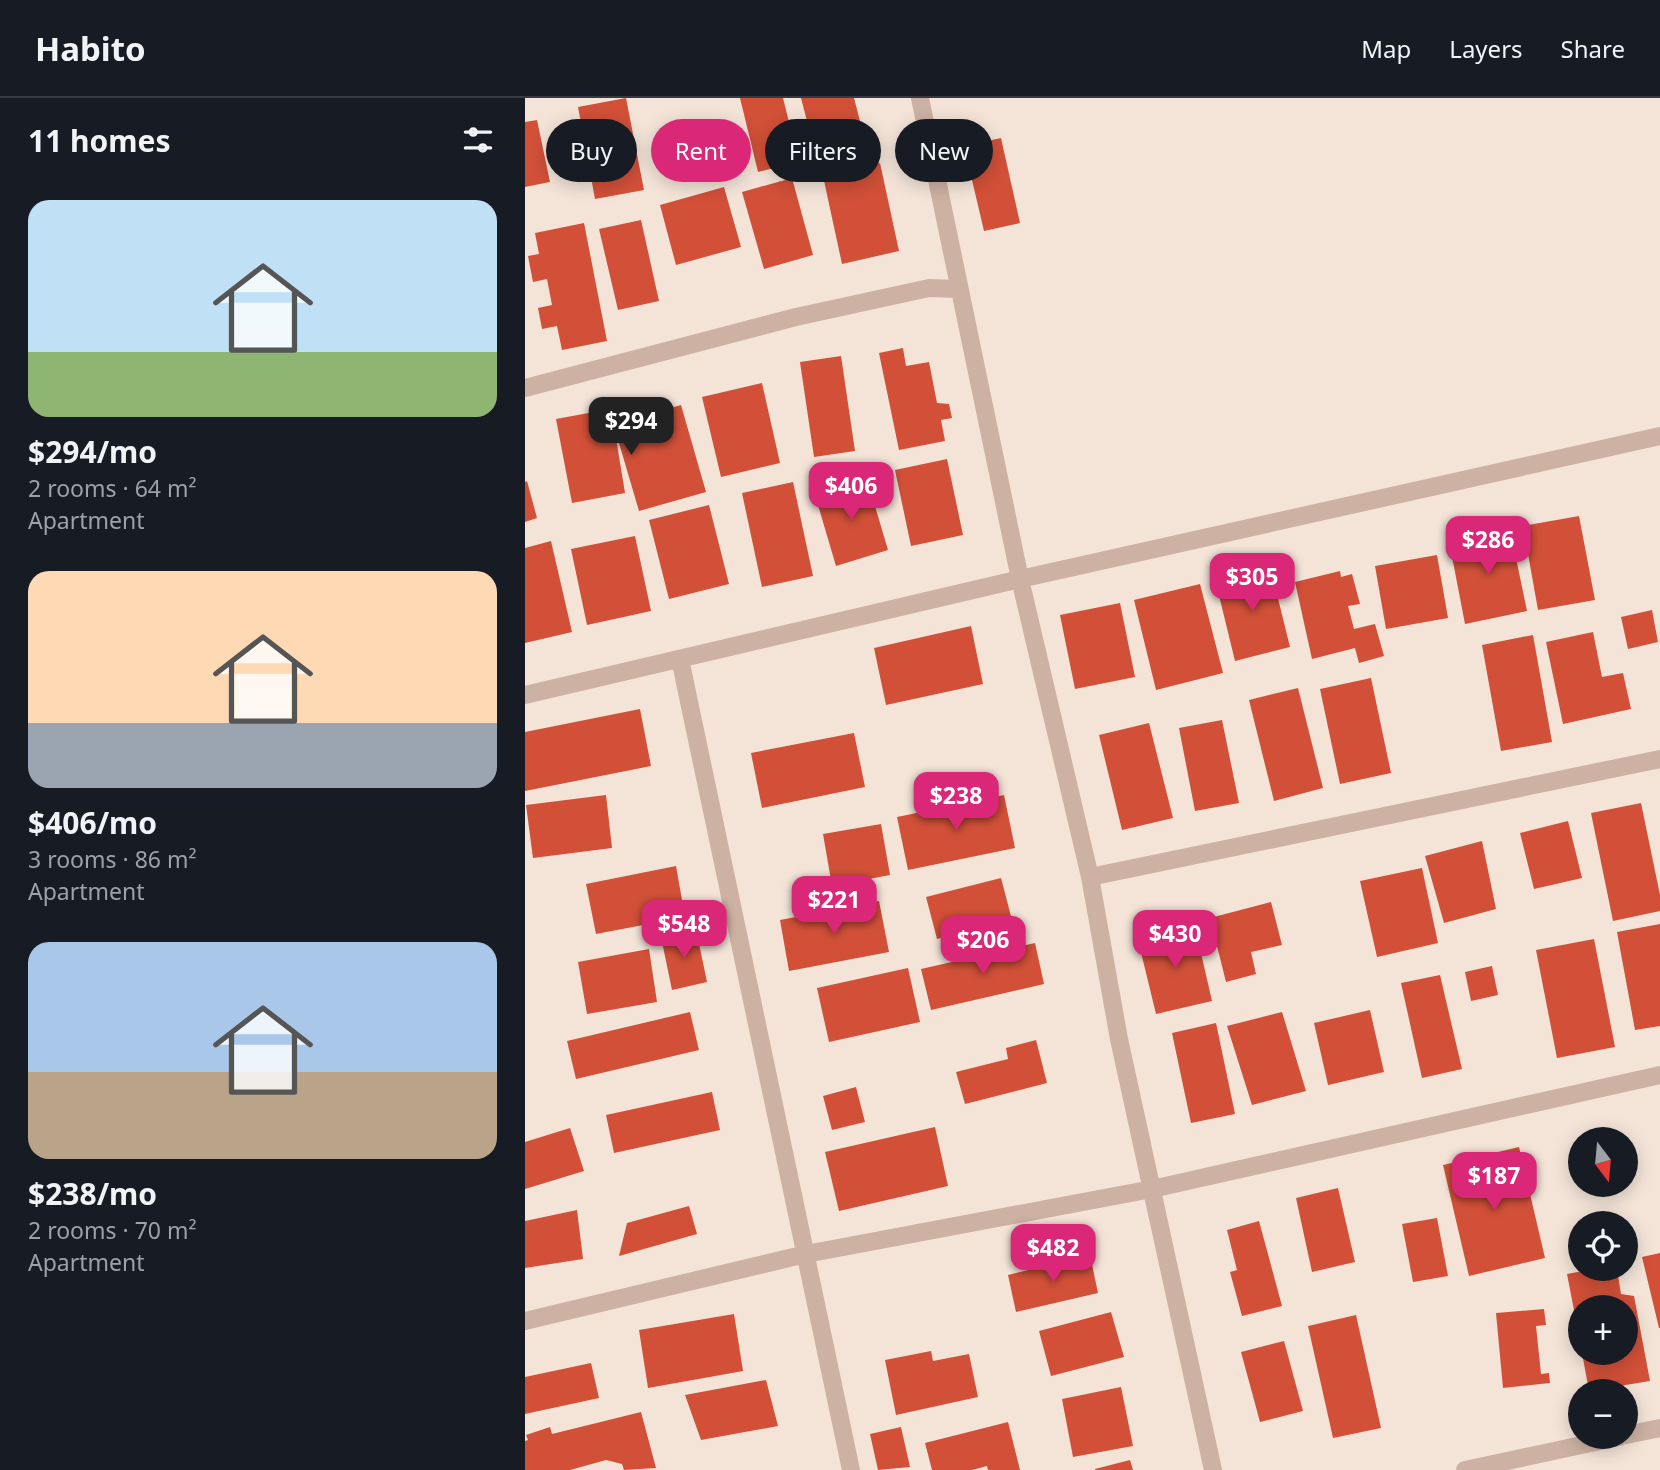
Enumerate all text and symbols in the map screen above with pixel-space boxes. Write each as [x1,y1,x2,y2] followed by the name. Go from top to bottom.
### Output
[35,26,146,71] text: Habito
[1361,32,1411,65] text: Map
[1449,32,1523,65] text: Layers
[1561,32,1625,65] text: Share
[546,119,637,182] chip: Buy
[651,119,751,182] chip: Rent
[765,119,881,182] chip: Filters
[895,119,993,182] chip: New
[28,120,171,161] text: 11 homes
[459,121,497,159] icon: filters
[200,245,326,371] icon: home
[590,398,672,457] pin: $294
[605,404,657,436] text: $294
[28,431,157,472] text: $294/mo
[810,462,892,522] pin: $406
[825,469,877,501] text: $406
[28,472,197,504] text: 2 rooms · 64 m²
[28,504,145,536] text: Apartment
[1447,517,1529,576] pin: $286
[1462,523,1514,555] text: $286
[1211,554,1293,613] pin: $305
[1226,560,1278,592] text: $305
[200,616,326,742] icon: home
[915,772,997,832] pin: $238
[930,779,982,811] text: $238
[28,802,157,843] text: $406/mo
[28,843,197,875] text: 3 rooms · 86 m²
[28,875,145,907] text: Apartment
[793,876,875,936] pin: $221
[808,883,860,915] text: $221
[643,900,725,960] pin: $548
[658,907,710,939] text: $548
[1134,910,1216,970] pin: $430
[942,916,1024,976] pin: $206
[1149,917,1201,949] text: $430
[957,923,1009,955] text: $206
[200,987,326,1113] icon: home
[1568,1127,1638,1197] north arrow
[1568,1127,1638,1449] map controls
[1453,1152,1535,1212] pin: $187
[1468,1159,1520,1191] text: $187
[28,1173,157,1214] text: $238/mo
[1568,1211,1638,1281] button: locate
[28,1214,197,1246] text: 2 rooms · 70 m²
[1012,1224,1094,1284] pin: $482
[1027,1231,1079,1263] text: $482
[28,1246,145,1278] text: Apartment
[1568,1295,1638,1365] button: +
[1568,1379,1638,1449] button: −

